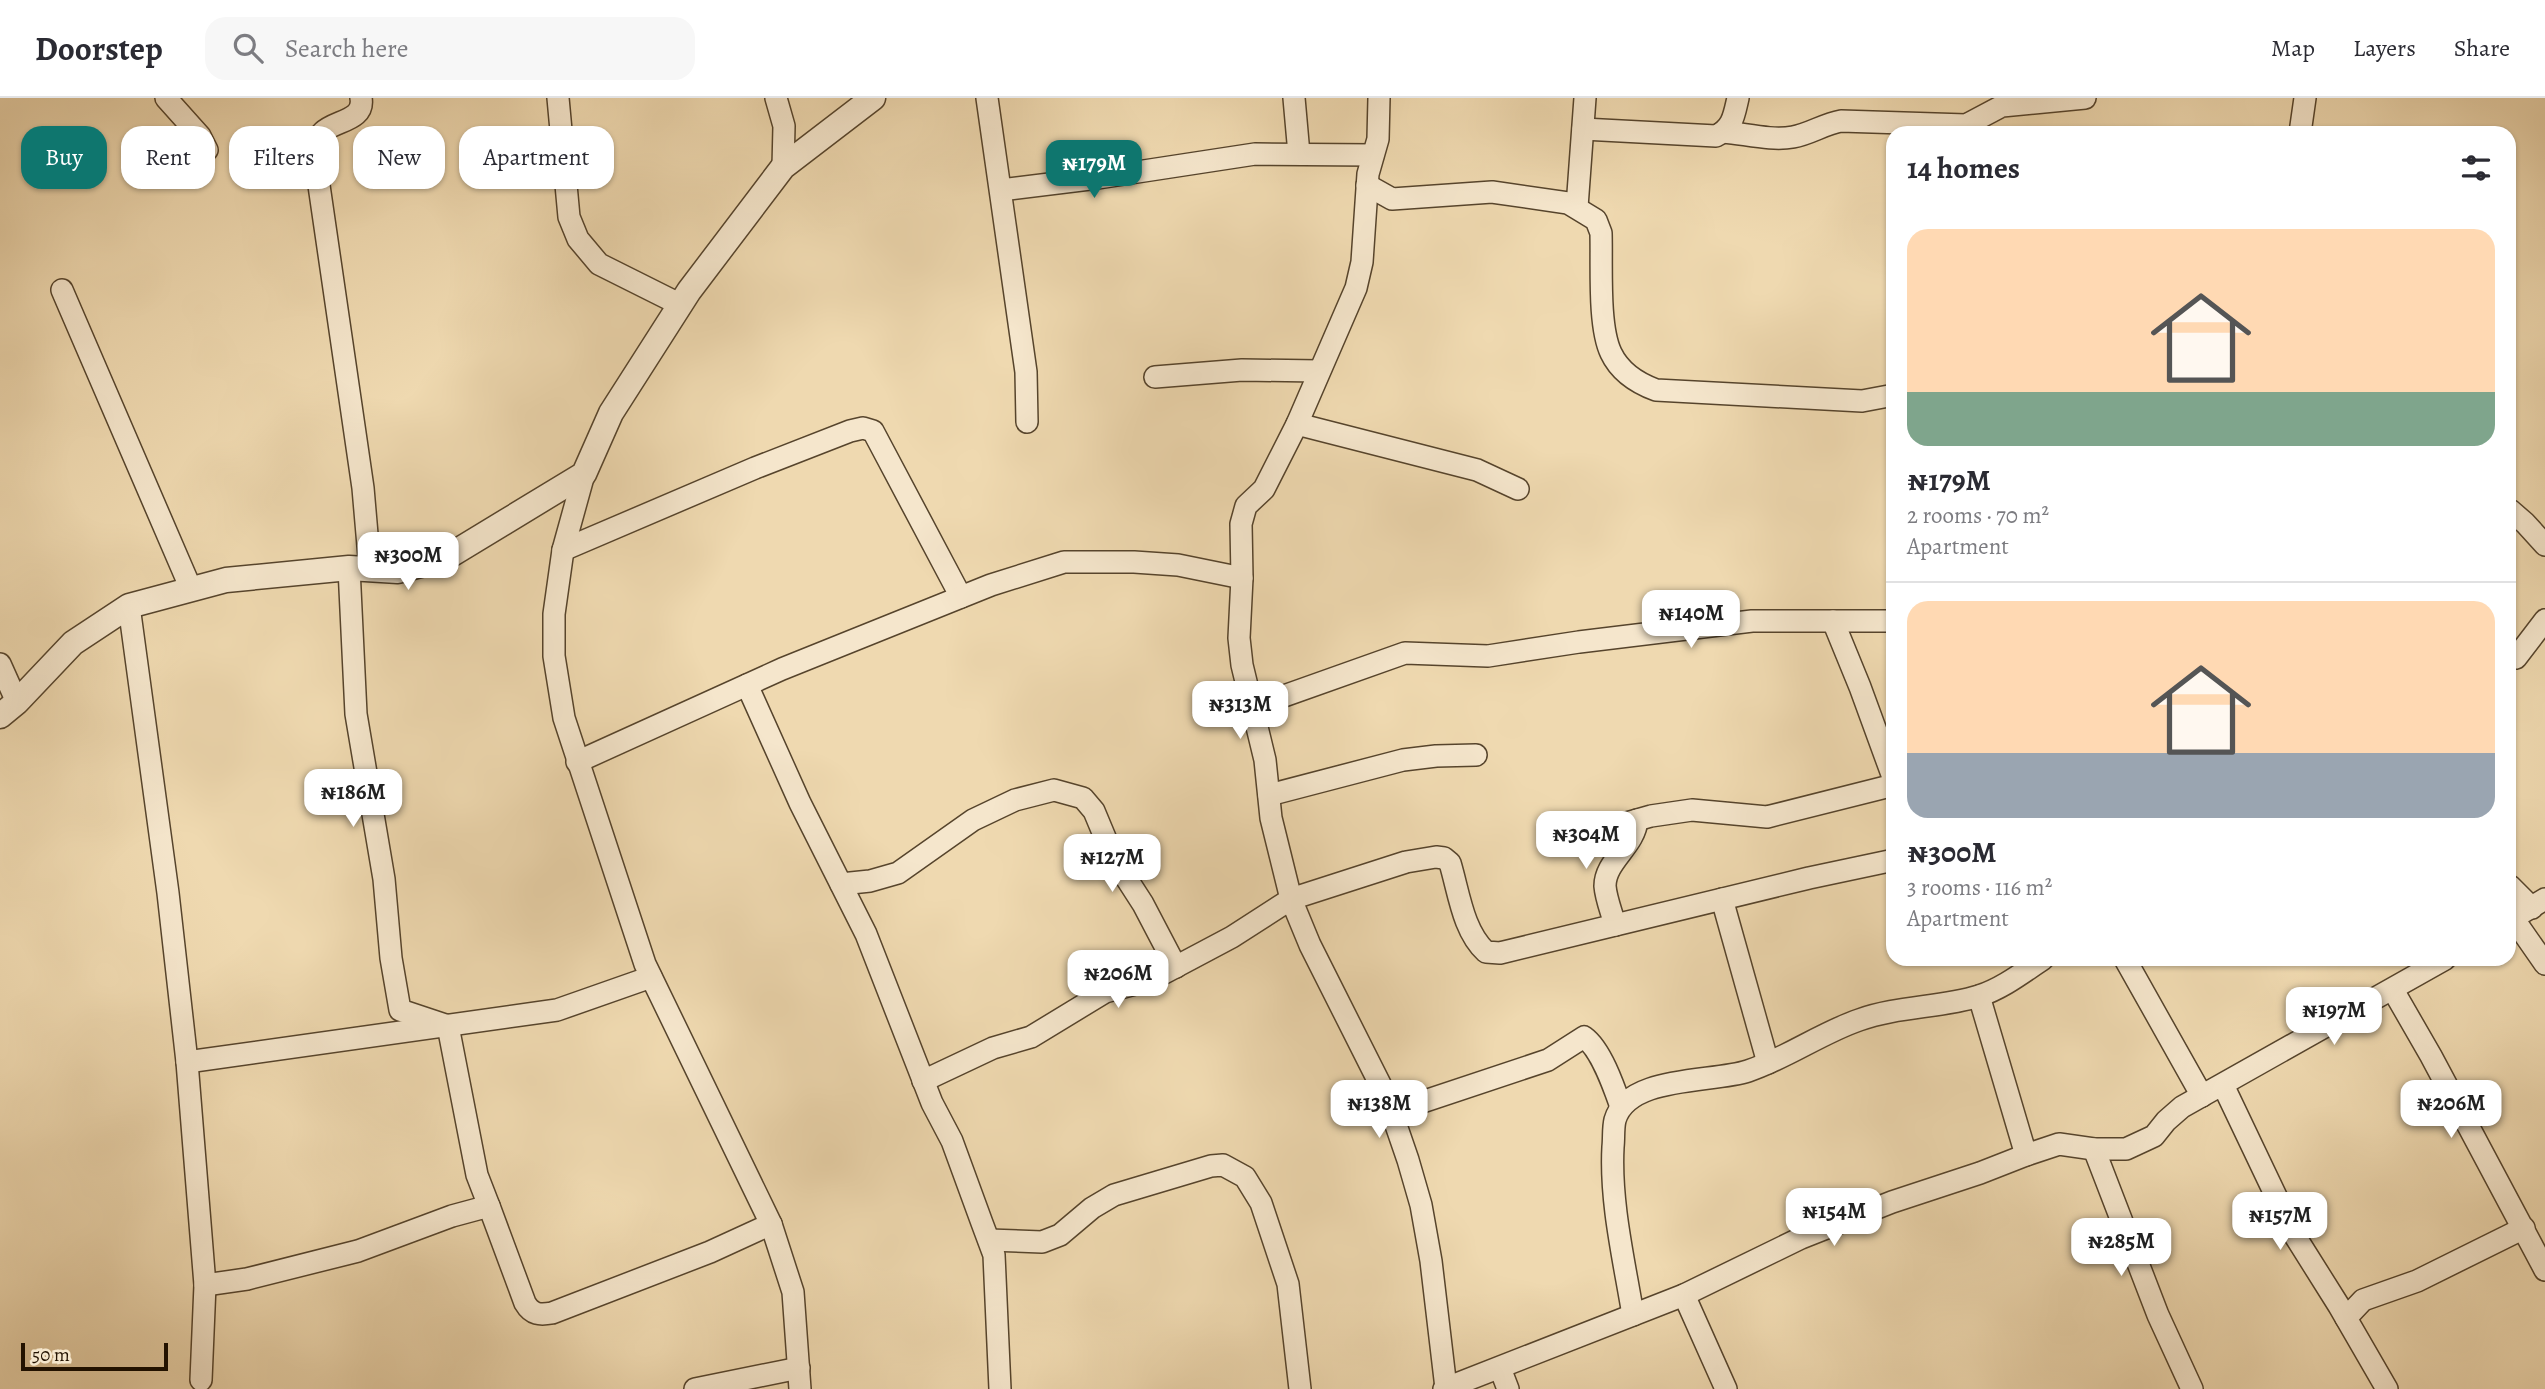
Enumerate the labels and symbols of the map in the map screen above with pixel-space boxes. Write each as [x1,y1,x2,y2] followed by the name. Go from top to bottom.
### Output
[1045,140,1143,200] pin: ₦179M
[359,532,457,592] pin: ₦300M
[1642,590,1740,650] pin: ₦140M
[1191,682,1289,741] pin: ₦313M
[304,770,402,829] pin: ₦186M
[1537,812,1635,871] pin: ₦304M
[1063,834,1161,894] pin: ₦127M
[1069,950,1167,1010] pin: ₦206M
[2285,988,2383,1047] pin: ₦197M
[1330,1080,1428,1140] pin: ₦138M
[2402,1080,2500,1140] pin: ₦206M
[1785,1188,1883,1248] pin: ₦154M
[2231,1192,2329,1252] pin: ₦157M
[2072,1218,2170,1278] pin: ₦285M
[21,1340,168,1372] scale bar

